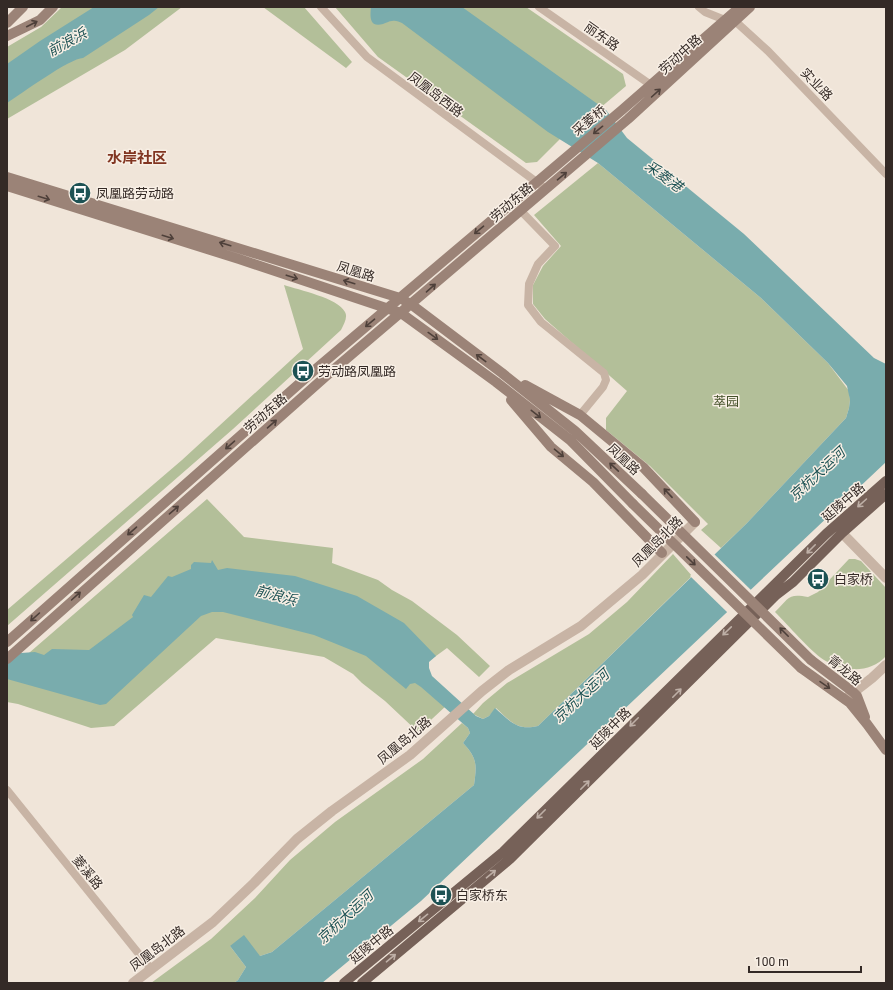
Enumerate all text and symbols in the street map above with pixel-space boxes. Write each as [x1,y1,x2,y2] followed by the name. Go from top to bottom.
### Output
[581,19,622,54] street label: 丽东路
[26,20,38,28] one-way arrow
[45,24,90,59] water label: 前浪浜
[656,31,705,77] street label: 劳动中路
[798,65,836,104] street label: 实业路
[405,69,466,120] street label: 凤凰岛西路
[651,89,661,98] one-way arrow
[569,102,609,138] street label: 采菱桥
[592,126,603,135] one-way arrow
[107,149,167,167] district label: 水岸社区
[642,157,687,196] water label: 采菱港
[556,172,567,181] one-way arrow
[67,180,93,206] bus stop icon: 凤凰路劳动路
[487,180,536,225] street label: 劳动东路
[96,186,174,201] place label: 凤凰路劳动路
[38,195,51,202] one-way arrow
[474,226,485,235] one-way arrow
[162,233,174,241] one-way arrow
[219,240,232,247] one-way arrow
[335,259,377,284] street label: 凤凰路
[285,274,298,281] one-way arrow
[343,278,356,285] one-way arrow
[426,283,436,292] one-way arrow
[365,319,375,328] one-way arrow
[427,332,438,340] one-way arrow
[476,353,487,362] one-way arrow
[290,358,316,384] bus stop icon: 劳动路凤凰路
[318,364,396,379] place label: 劳动路凤凰路
[241,391,290,436] street label: 劳动东路
[713,394,739,409] park label: 萃园
[531,410,542,418] one-way arrow
[266,420,277,429] one-way arrow
[225,440,235,449] one-way arrow
[604,441,643,478] street label: 凤凰路
[786,442,850,504] water label: 京杭大运河
[553,449,564,458] one-way arrow
[609,462,619,472] one-way arrow
[819,480,868,525] street label: 延陵中路
[663,488,673,498] one-way arrow
[857,498,867,508] one-way arrow
[169,506,179,515] one-way arrow
[629,513,686,570] street label: 凤凰岛北路
[127,526,137,535] one-way arrow
[806,544,816,554] one-way arrow
[686,556,696,566] one-way arrow
[805,566,831,592] bus stop icon: 白家桥
[834,572,873,587] place label: 白家桥
[254,582,299,608] water label: 前浪浜
[71,592,82,601] one-way arrow
[29,613,40,622] one-way arrow
[722,626,732,636] one-way arrow
[779,627,789,637] one-way arrow
[825,652,865,688] street label: 青龙路
[550,664,614,726] water label: 京杭大运河
[820,681,831,689] one-way arrow
[672,688,682,698] one-way arrow
[587,705,634,752] street label: 延陵中路
[375,714,434,767] street label: 凤凰岛北路
[629,717,639,727] one-way arrow
[580,780,590,790] one-way arrow
[537,808,547,818] one-way arrow
[70,852,106,892] street label: 菱溪路
[486,870,496,879] one-way arrow
[428,882,454,908] bus stop icon: 白家桥东
[314,885,378,947] water label: 京杭大运河
[456,888,508,903] place label: 白家桥东
[418,913,428,922] one-way arrow
[346,922,396,967] street label: 延陵中路
[127,923,188,974] street label: 凤凰岛北路
[749,948,861,974] scale bar
[386,953,397,962] one-way arrow
[755,955,789,969] text: 100 m

